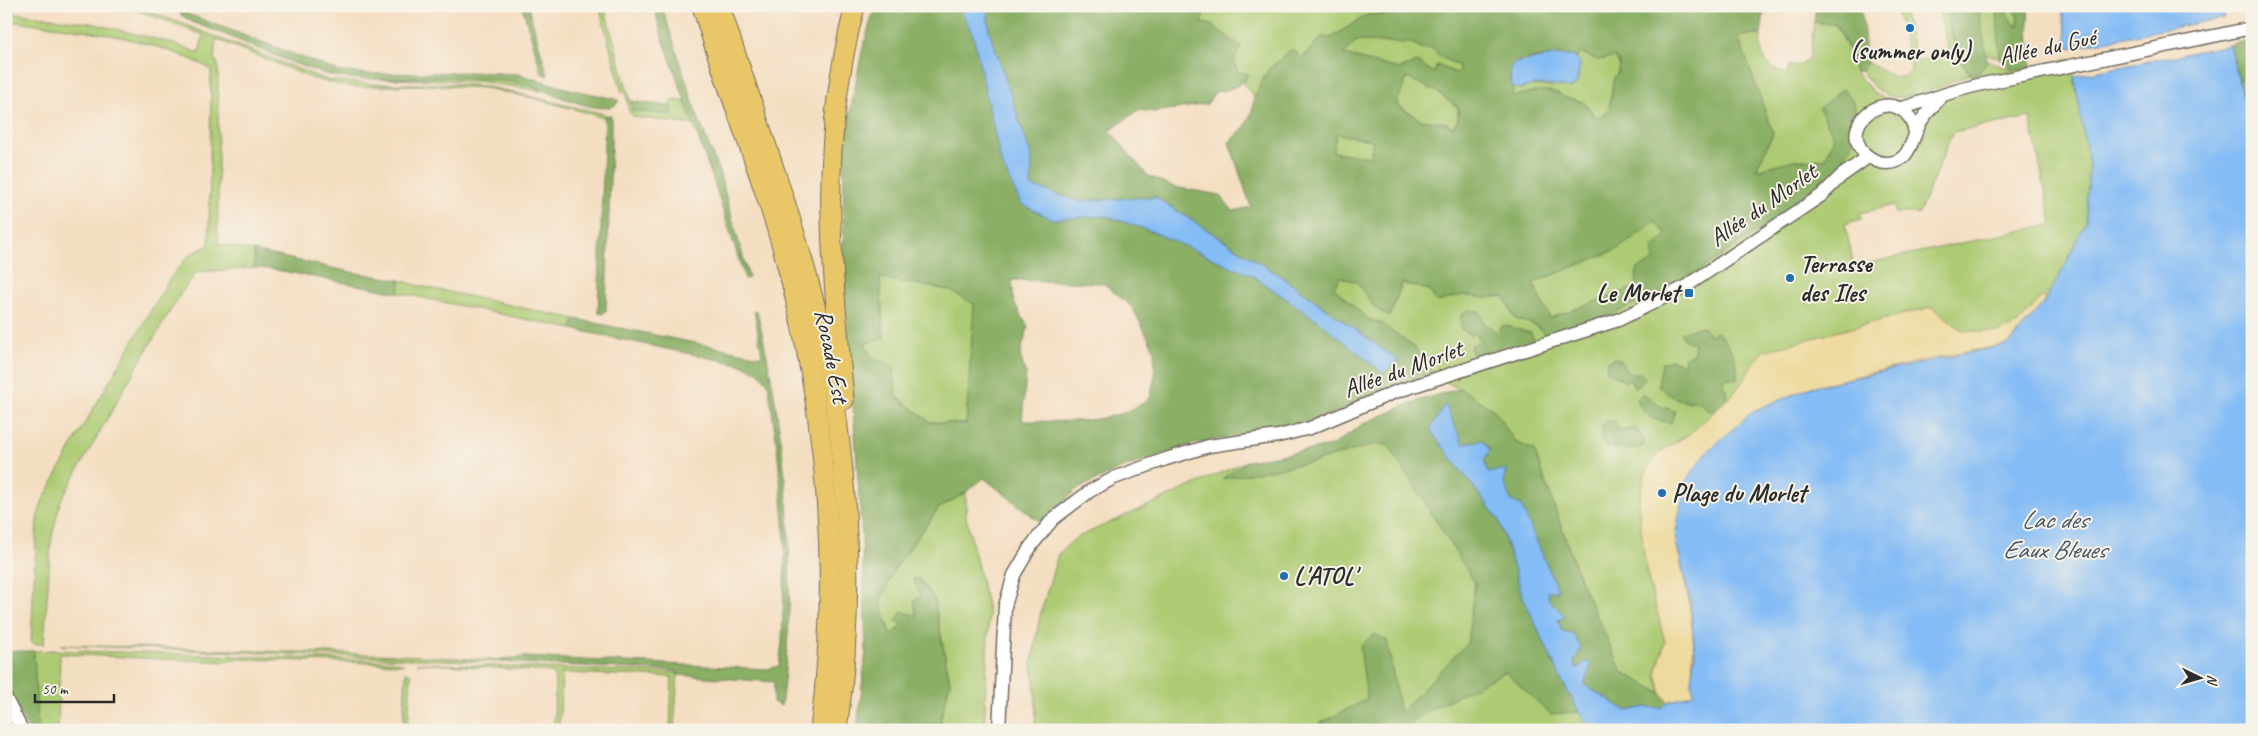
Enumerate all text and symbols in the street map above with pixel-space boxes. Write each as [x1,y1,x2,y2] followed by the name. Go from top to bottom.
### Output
[1996,20,2102,73] street label: Allée du Gué
[1904,22,1916,34] marker: (summer only)
[1850,35,1972,67] place label: (summer only)
[1703,155,1826,254] street label: Allée du Morlet
[1800,248,1873,309] place label: Terrasse des Iles
[1784,272,1796,284] marker: Terrasse des Iles
[1597,277,1683,309] place label: Le Morlet
[1683,287,1695,299] marker: Le Morlet
[807,306,857,408] street label: Rocade Est
[1339,332,1470,405] street label: Allée du Morlet
[1672,477,1809,509] place label: Plage du Morlet
[1656,487,1668,499] marker: Plage du Morlet
[2002,503,2110,566] water label: Lac des Eaux Bleues
[1294,560,1361,592] place label: L'ATOL'
[1278,570,1290,582] marker: L'ATOL'
[2176,654,2226,704] north arrow
[35,671,114,703] scale bar
[2203,674,2221,686] text: N
[42,680,69,699] text: 50 m

